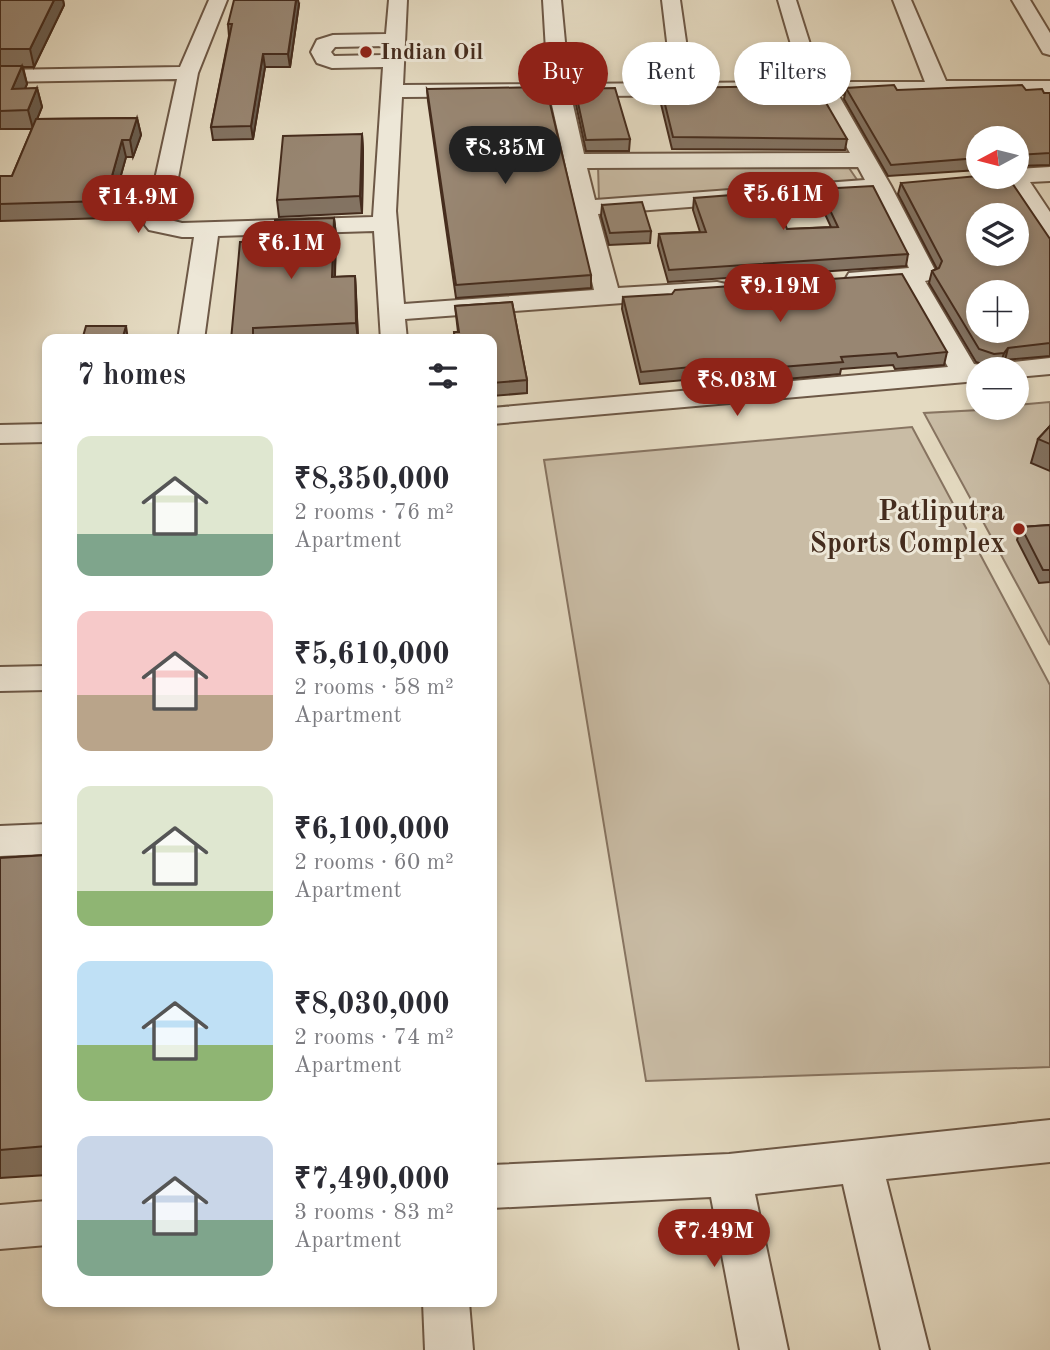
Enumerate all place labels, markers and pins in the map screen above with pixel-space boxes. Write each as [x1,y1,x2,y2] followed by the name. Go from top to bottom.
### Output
[380,41,483,64] place label: Indian Oil
[358,44,374,60] marker: Indian Oil
[448,127,562,186] pin: ₹8.35M
[726,173,840,232] pin: ₹5.61M
[81,176,195,235] pin: ₹14.9M
[242,222,340,281] pin: ₹6.1M
[723,264,837,324] pin: ₹9.19M
[680,358,794,418] pin: ₹8.03M
[809,499,1005,559] place label: Patliputra Sports Complex
[1011,521,1027,537] marker: Patliputra Sports Complex
[657,1210,771,1269] pin: ₹7.49M

